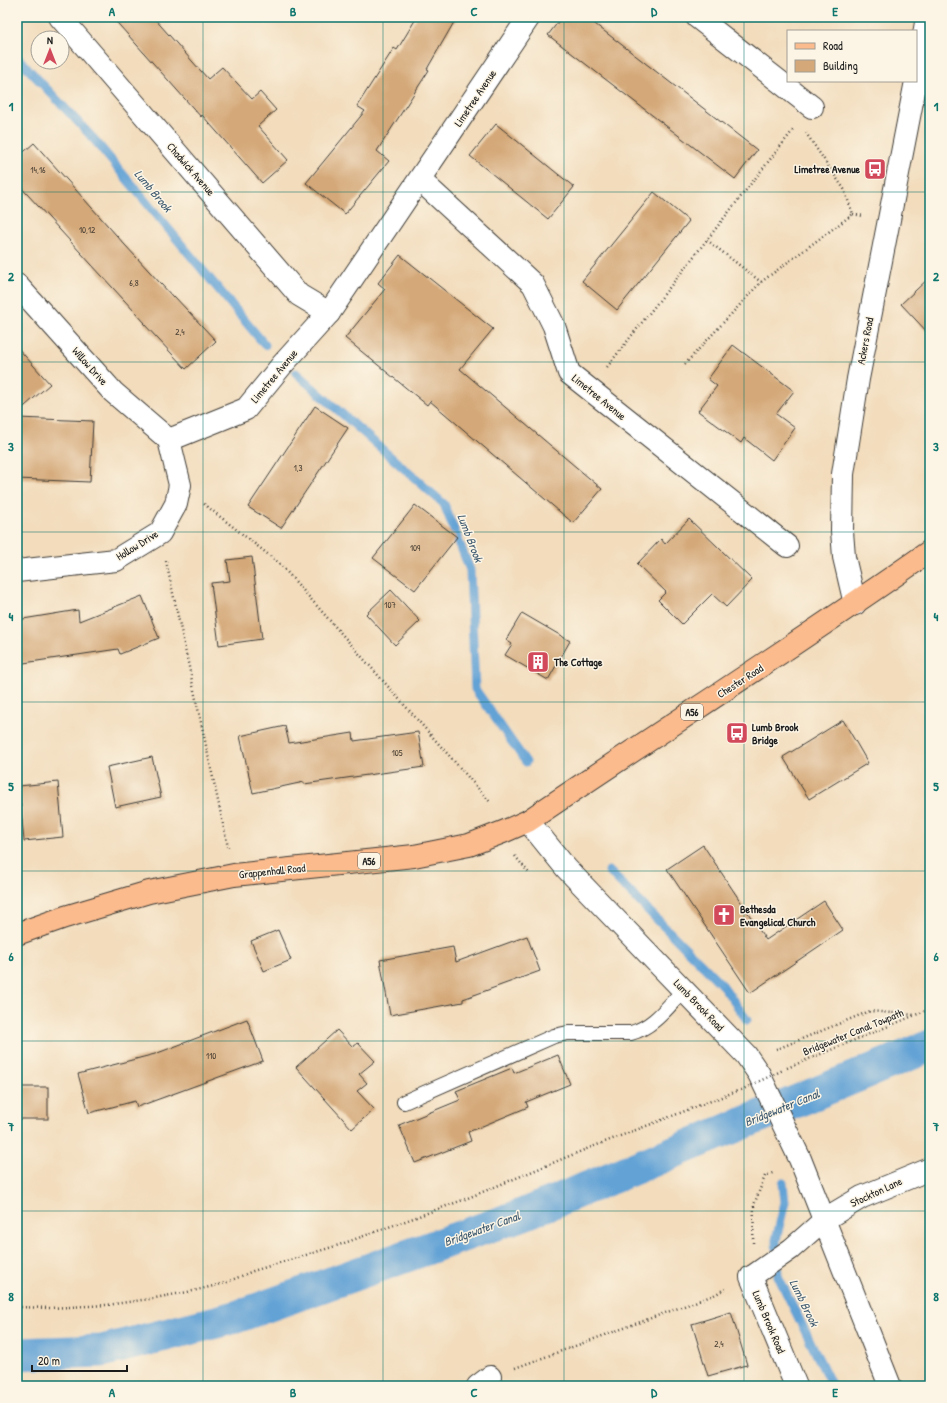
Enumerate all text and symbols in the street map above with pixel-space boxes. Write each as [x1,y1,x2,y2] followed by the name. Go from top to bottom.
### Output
[109,2,116,20] text: A
[290,2,297,20] text: B
[470,2,478,20] text: C
[651,2,658,20] text: D
[832,2,838,20] text: E
[30,30,70,70] north arrow
[787,30,917,82] legend
[47,33,53,47] text: N
[823,37,843,54] text: Road
[823,57,858,74] text: Building
[451,66,499,129] street label: Limetree Avenue
[9,97,14,115] text: 1
[934,97,939,115] text: 1
[164,139,218,199] street label: Chadwick Avenue
[862,156,888,182] bus stop icon: Limetree Avenue
[794,162,861,176] place label: Limetree Avenue
[30,164,46,176] house number: 14,16
[131,166,177,216] water label: Lumb Brook
[79,224,96,236] house number: 10,12
[8,267,15,285] text: 2
[933,267,940,285] text: 2
[129,277,139,289] house number: 6,8
[854,316,877,366] street label: Ackers Road
[175,326,185,338] house number: 2,4
[69,344,111,389] street label: Willow Drive
[248,346,301,406] street label: Limetree Avenue
[569,371,629,423] street label: Limetree Avenue
[8,437,14,455] text: 3
[933,437,939,455] text: 3
[293,462,303,474] house number: 1,3
[453,511,488,565] water label: Lumb Brook
[113,526,161,563] street label: Hollow Drive
[410,542,421,554] house number: 109
[384,599,396,611] house number: 107
[9,607,14,625] text: 4
[934,607,939,625] text: 4
[525,649,551,675] building icon: The Cottage
[553,655,603,670] place label: The Cottage
[714,661,766,701] street label: Chester Road
[681,704,703,720] road number: A56
[724,720,750,746] bus stop icon: Lumb Brook Bridge
[752,720,799,748] place label: Lumb Brook Bridge
[391,747,403,759] house number: 105
[8,777,14,795] text: 5
[933,777,939,795] text: 5
[358,853,380,869] road number: A56
[238,860,307,881] street label: Grappenhall Road
[711,902,737,928] church icon: Bethesda Evangelical Church
[740,902,816,930] place label: Bethesda Evangelical Church
[8,947,14,965] text: 6
[933,947,939,965] text: 6
[671,976,728,1034] street label: Lumb Brook Road
[801,1005,906,1059] street label: Bridgewater Canal Towpath
[206,1050,216,1062] house number: 110
[742,1084,823,1130] water label: Bridgewater Canal
[7,1117,15,1135] text: 7
[932,1117,940,1135] text: 7
[848,1174,905,1210] street label: Stockton Lane
[442,1207,523,1250] water label: Bridgewater Canal
[786,1276,824,1330] water label: Lumb Brook
[8,1287,14,1305] text: 8
[933,1287,939,1305] text: 8
[749,1288,789,1356] street label: Lumb Brook Road
[714,1338,724,1350] house number: 2,4
[32,1347,127,1373] scale bar
[38,1352,60,1369] text: 20 m
[109,1383,116,1401] text: A
[290,1383,297,1401] text: B
[470,1383,478,1401] text: C
[651,1383,658,1401] text: D
[832,1383,838,1401] text: E

